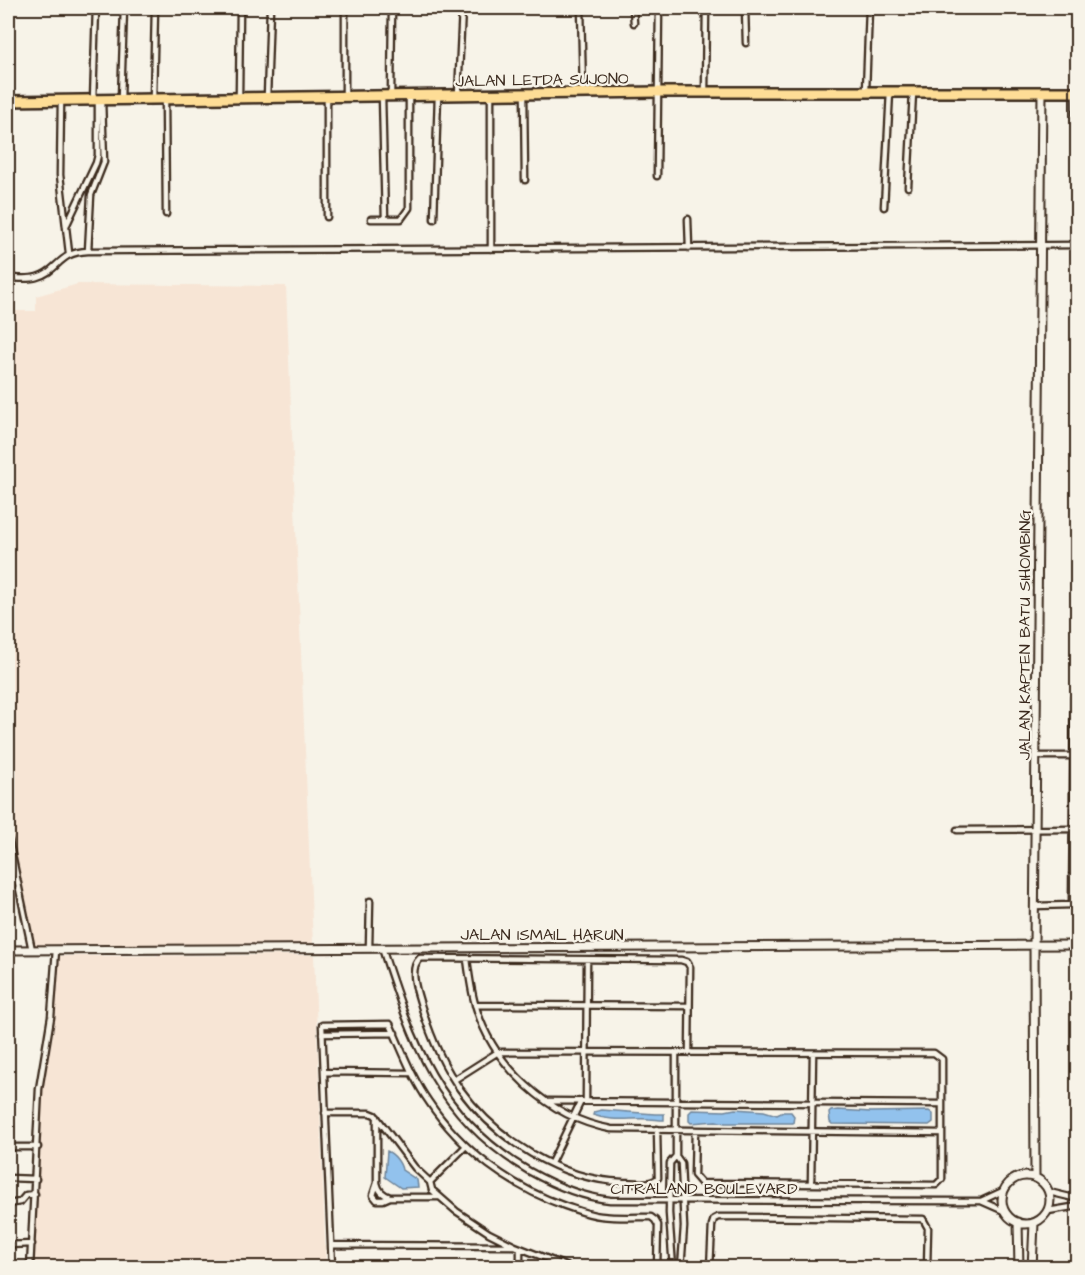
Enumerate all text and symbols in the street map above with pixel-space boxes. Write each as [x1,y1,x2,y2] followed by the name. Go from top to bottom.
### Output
[455,67,629,93] street label: JALAN LETDA SUJONO
[1014,510,1036,760] street label: JALAN KAPTEN BATU SIHOMBING
[461,924,623,946] street label: JALAN ISMAIL HARUN
[610,1178,798,1200] street label: CITRALAND BOULEVARD

